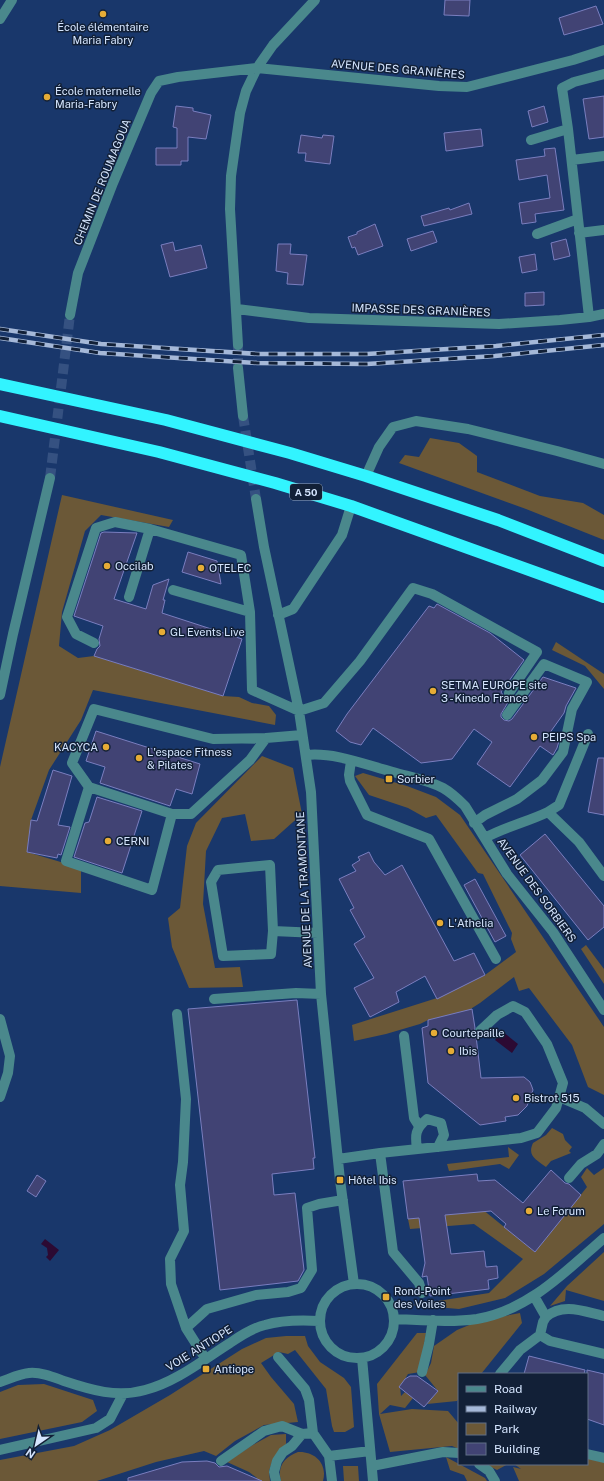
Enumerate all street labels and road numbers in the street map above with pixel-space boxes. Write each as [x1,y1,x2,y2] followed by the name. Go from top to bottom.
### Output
[331,56,465,81] street label: AVENUE DES GRANIÈRES
[71,117,133,247] street label: CHEMIN DE ROUMAGOUA
[351,301,491,318] street label: IMPASSE DES GRANIÈRES
[290,484,322,500] road number: A 50
[294,811,314,969] street label: AVENUE DE LA TRAMONTANE
[495,836,579,944] street label: AVENUE DES SORBIERS
[164,1323,234,1373] street label: VOIE ANTIOPE

